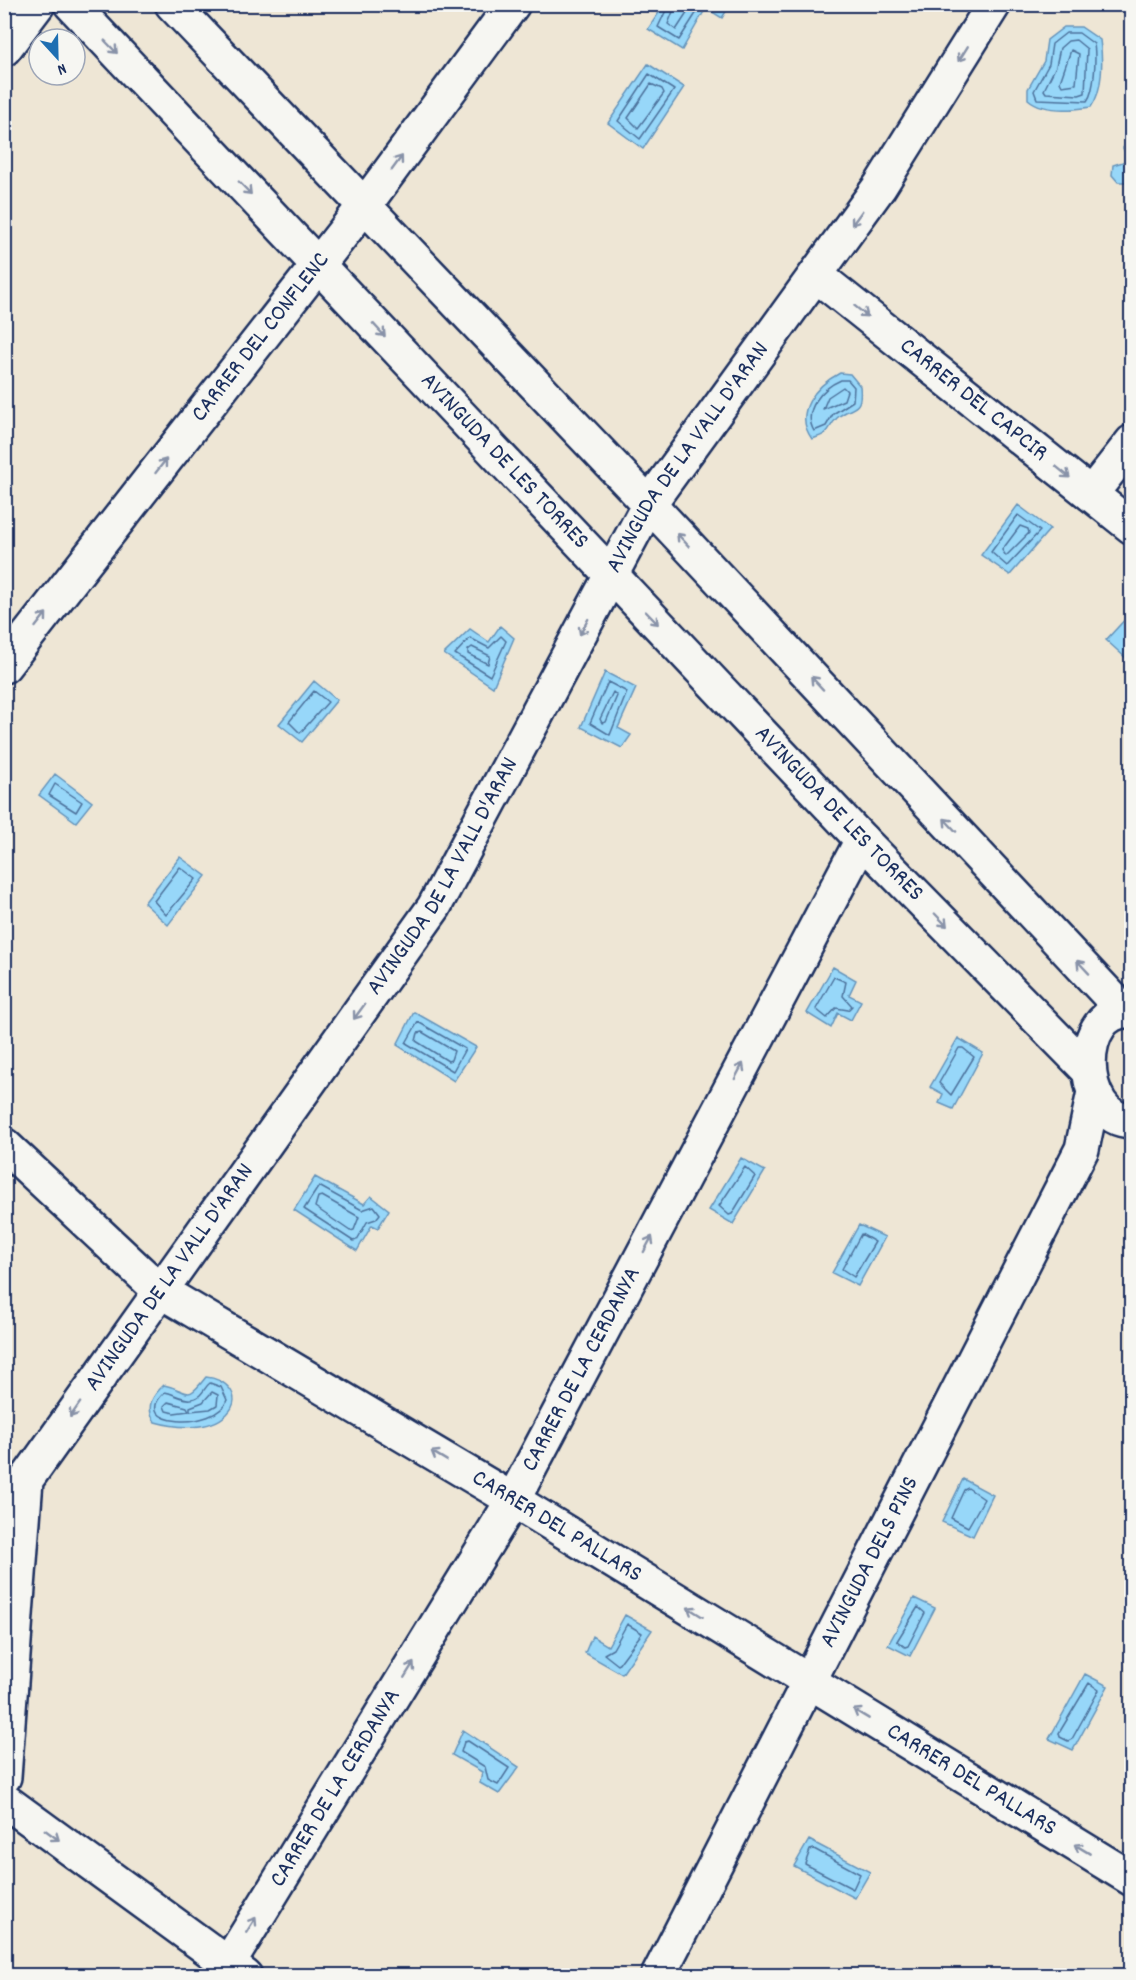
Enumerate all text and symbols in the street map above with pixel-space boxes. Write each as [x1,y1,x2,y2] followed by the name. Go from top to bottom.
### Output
[27,27,87,87] north arrow
[104,39,118,54] one-way arrow
[956,45,968,62] one-way arrow
[54,56,70,81] text: N
[390,155,403,171] one-way arrow
[238,181,252,196] one-way arrow
[851,210,864,226] one-way arrow
[184,245,339,430] street label: CARRER DEL CONFLENC
[853,305,869,318] one-way arrow
[372,322,387,337] one-way arrow
[891,330,1055,470] street label: CARRER DEL CAPCIR
[598,335,778,579] street label: AVINGUDA DE LA VALL D'ARAN
[412,365,596,558] street label: AVINGUDA DE LES TORRES
[154,458,167,474] one-way arrow
[1055,465,1070,479] one-way arrow
[676,533,690,548] one-way arrow
[645,611,660,626] one-way arrow
[34,612,47,628] one-way arrow
[578,618,590,635] one-way arrow
[809,675,824,690] one-way arrow
[746,718,931,910] street label: AVINGUDA DE LES TORRES
[359,752,528,1003] street label: AVINGUDA DE LA VALL D'ARAN
[943,818,957,833] one-way arrow
[934,913,948,928] one-way arrow
[1076,960,1090,975] one-way arrow
[353,1004,365,1020] one-way arrow
[734,1063,745,1081] one-way arrow
[77,1157,263,1399] street label: AVINGUDA DE LA VALL D'ARAN
[643,1235,655,1253] one-way arrow
[514,1261,650,1478] street label: CARRER DE LA CERDANYA
[69,1402,81,1418] one-way arrow
[431,1450,448,1462] one-way arrow
[465,1462,648,1592] street label: CARRER DEL PALLARS
[812,1470,928,1654] street label: AVINGUDA DELS PINS
[687,1606,704,1618] one-way arrow
[403,1662,415,1679] one-way arrow
[262,1683,410,1894] street label: CARRER DE LA CERDANYA
[853,1708,870,1720] one-way arrow
[879,1715,1063,1846] street label: CARRER DEL PALLARS
[43,1828,59,1841] one-way arrow
[1074,1842,1091,1854] one-way arrow
[246,1917,258,1934] one-way arrow

